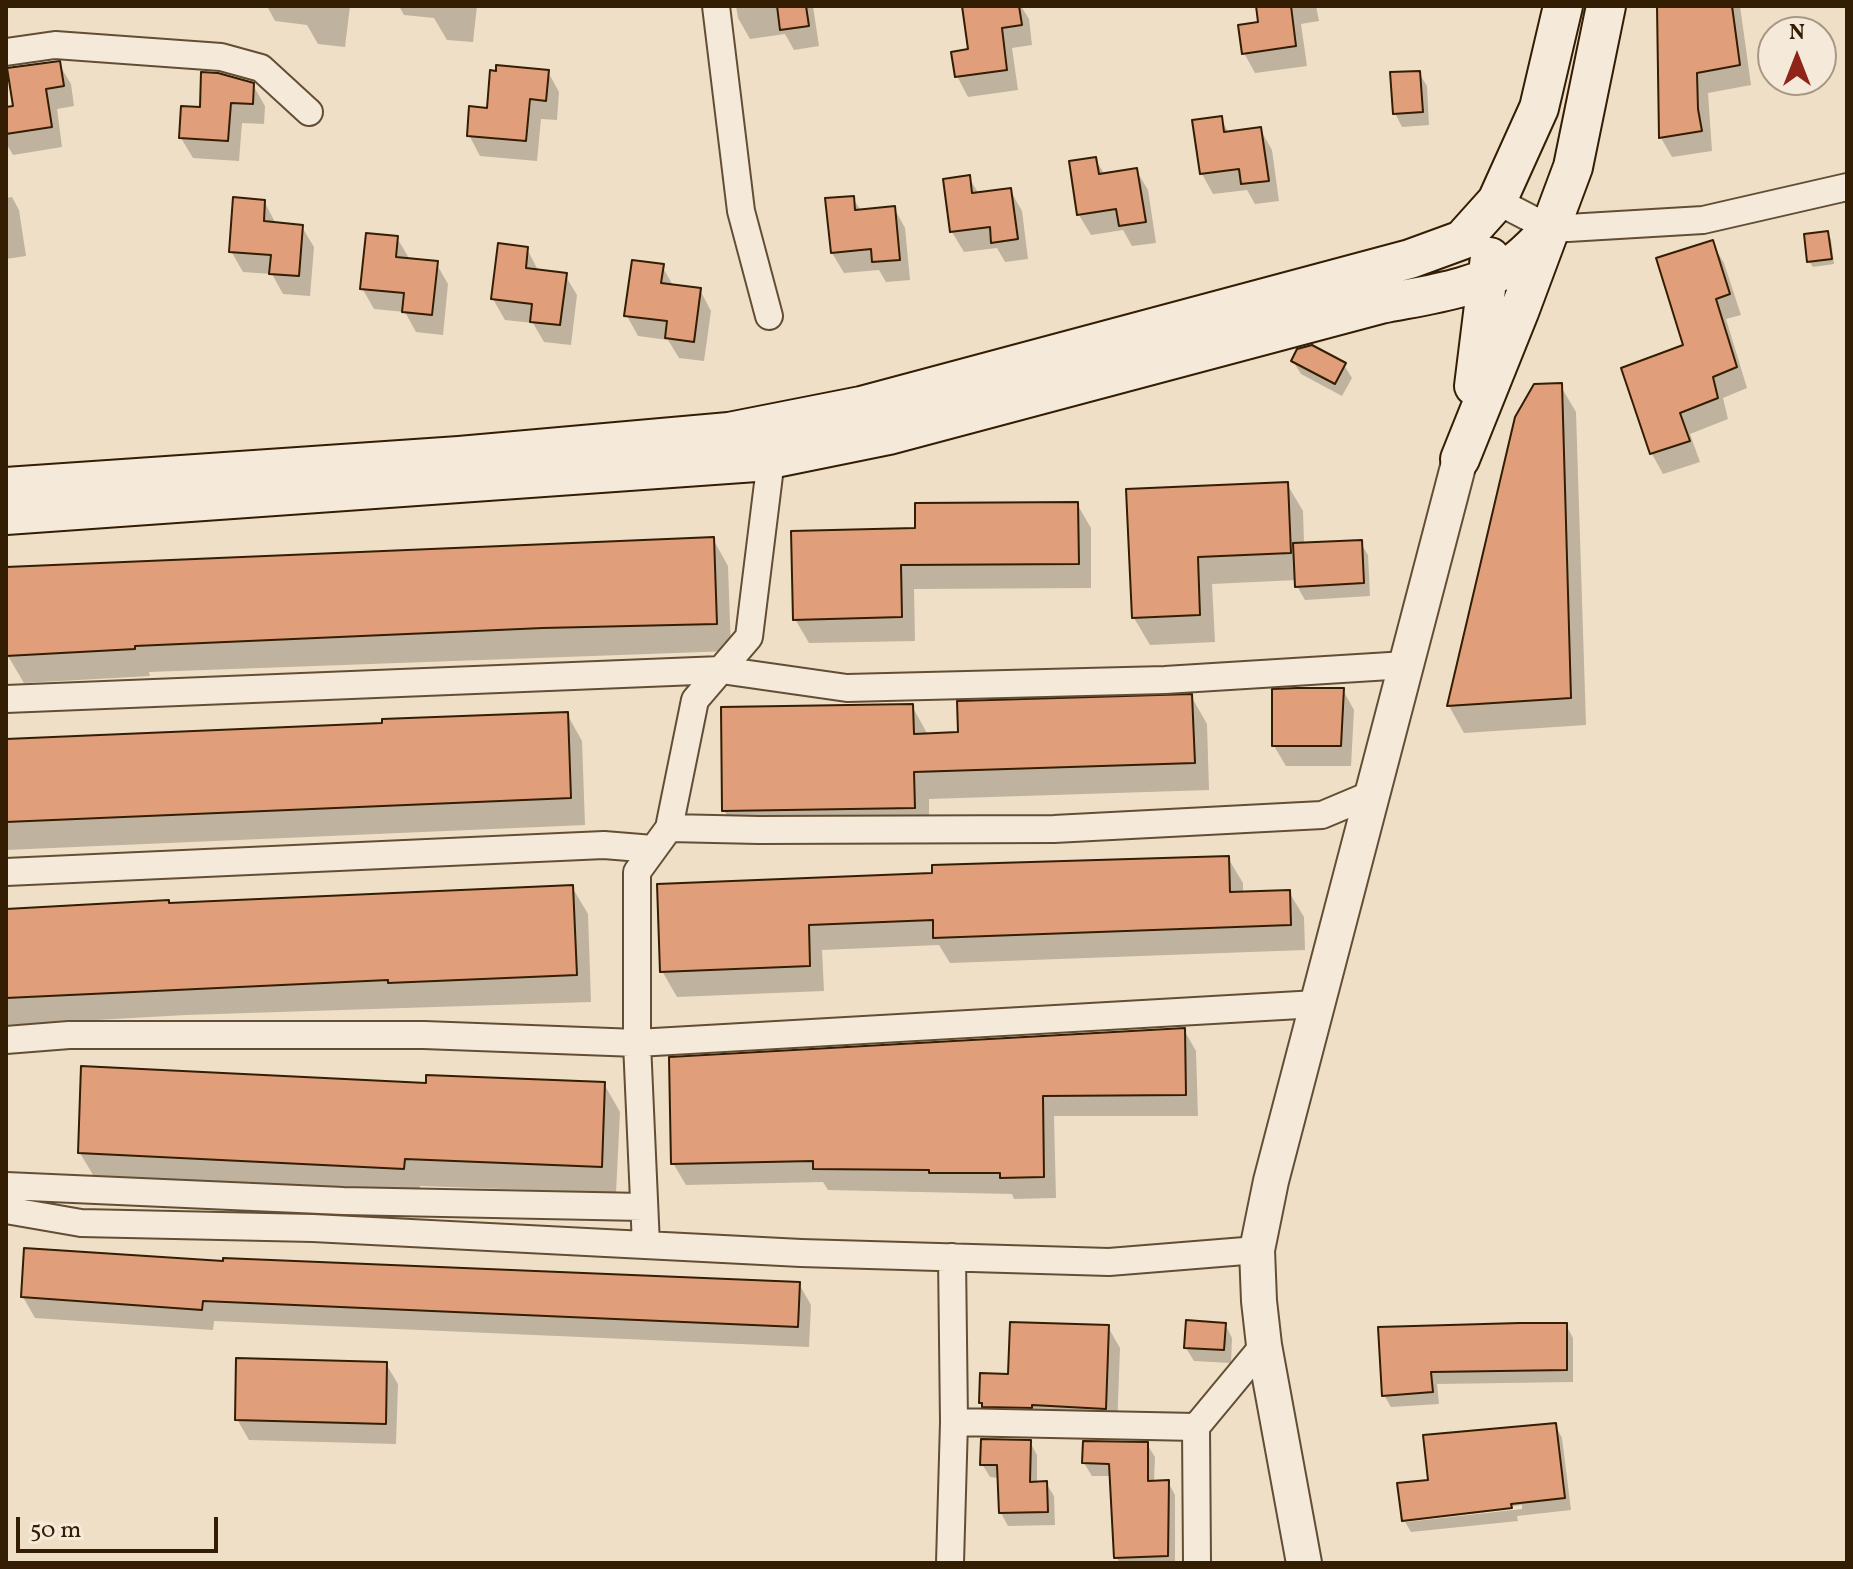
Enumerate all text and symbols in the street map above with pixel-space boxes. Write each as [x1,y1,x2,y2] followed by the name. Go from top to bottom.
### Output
[1757,16,1837,96] north arrow
[1789,18,1805,49] text: N
[20,1501,222,1551] scale bar
[30,1514,82,1548] text: 50 m

